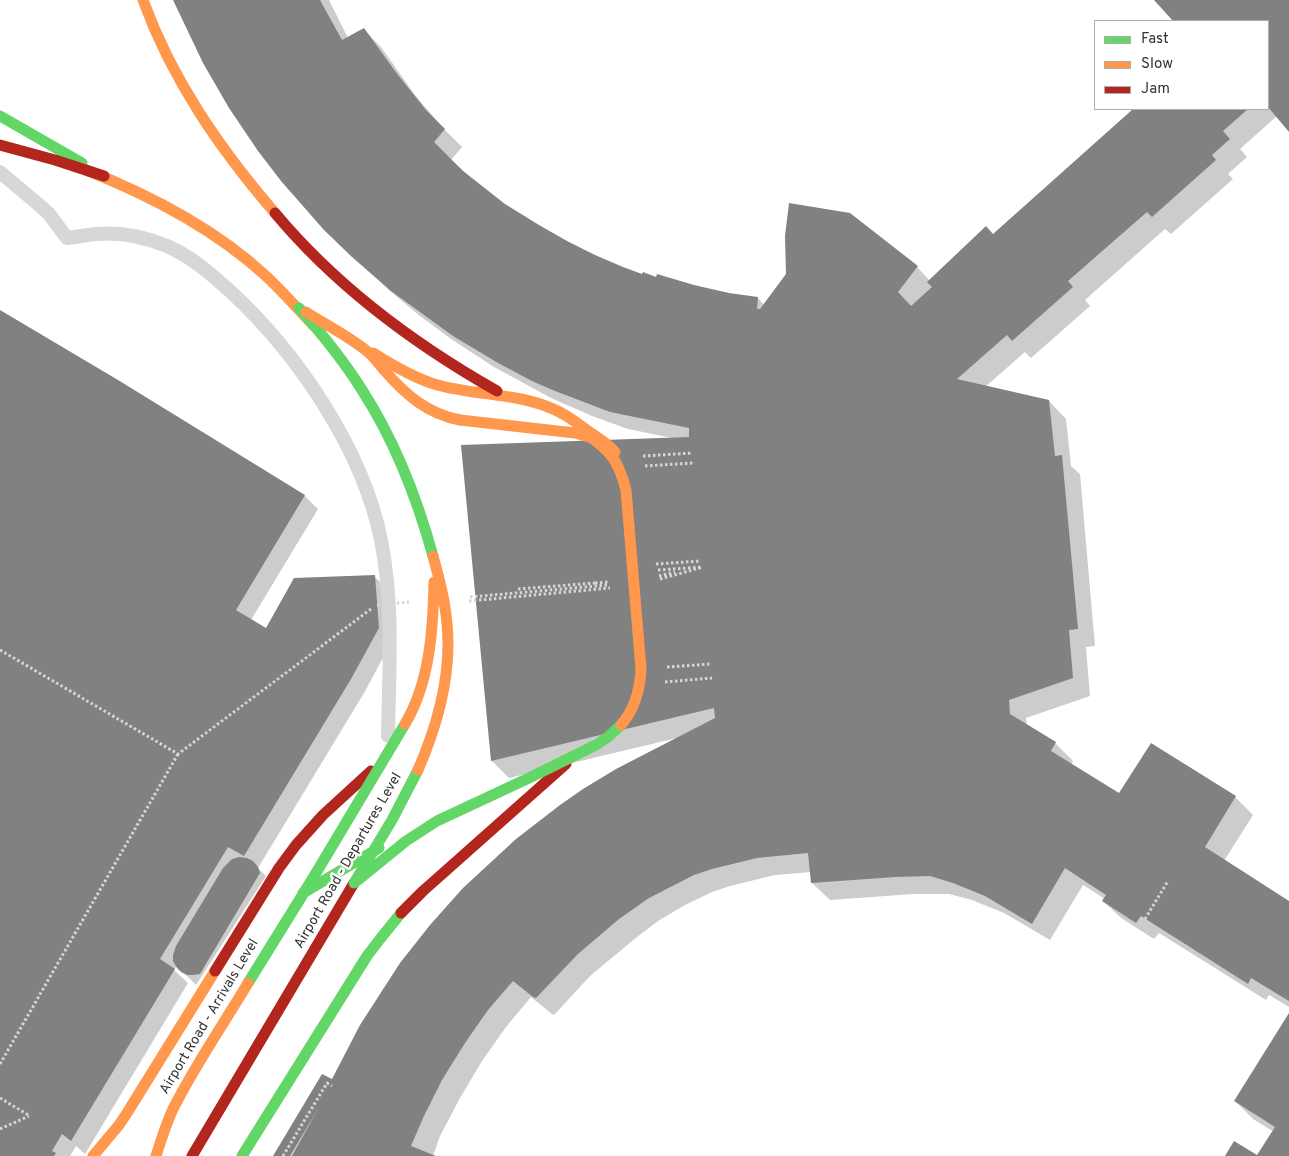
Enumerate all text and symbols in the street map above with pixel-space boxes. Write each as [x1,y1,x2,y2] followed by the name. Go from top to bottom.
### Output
[1094,20,1269,110] legend
[1141,30,1169,49] text: Fast
[1141,55,1173,74] text: Slow
[1141,80,1170,99] text: Jam
[292,770,406,952] street label: Airport Road - Departures Level
[157,936,263,1098] street label: Airport Road - Arrivals Level

